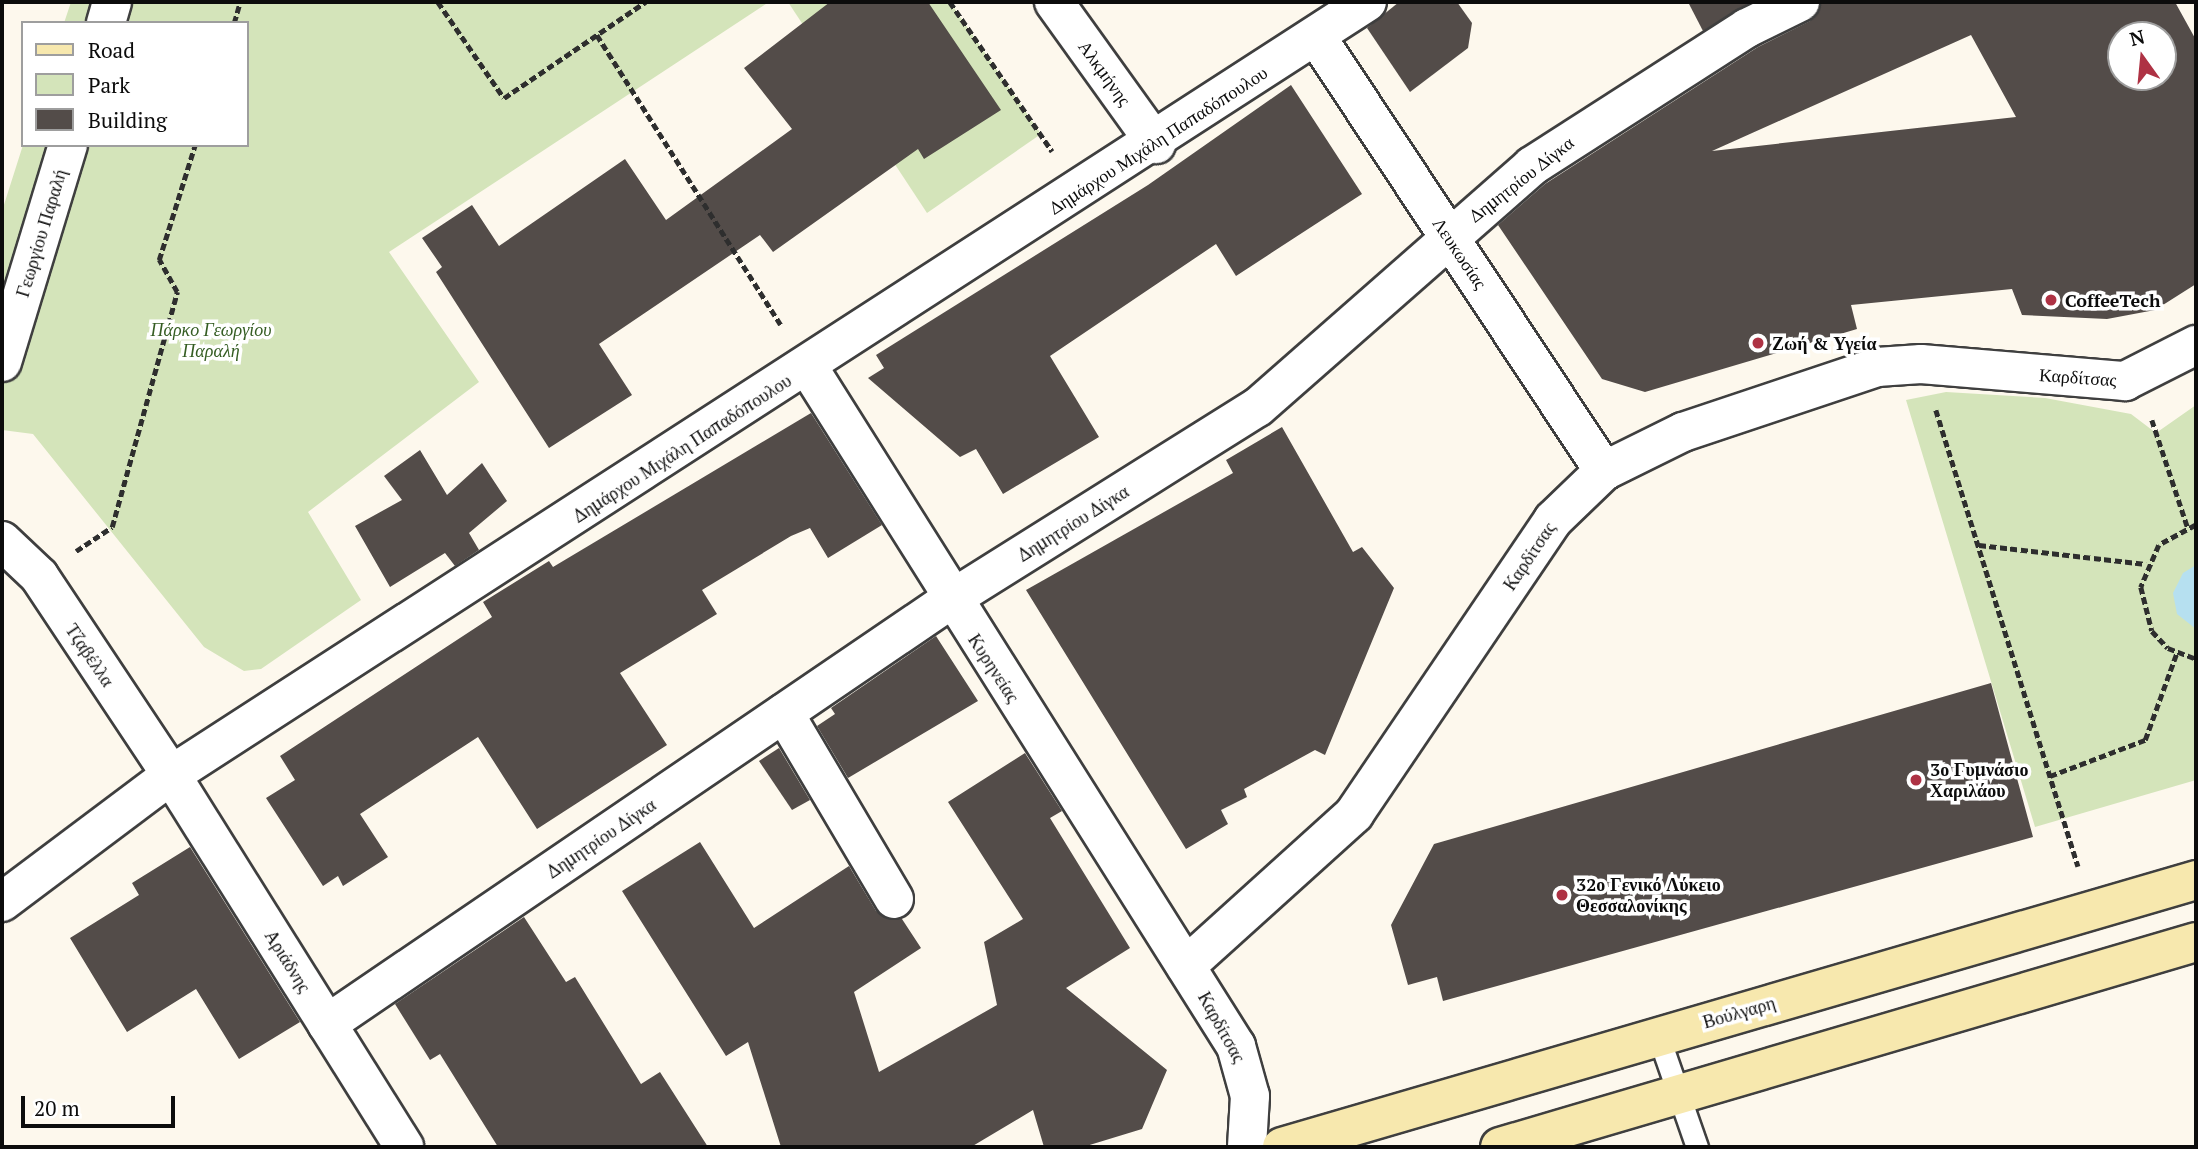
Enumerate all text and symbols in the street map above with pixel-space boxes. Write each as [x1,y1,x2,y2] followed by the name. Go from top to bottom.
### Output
[21,21,248,147] legend
[2107,21,2177,91] north arrow
[2127,23,2147,51] text: N
[88,36,135,64] text: Road
[1074,36,1136,110] street label: Αλκμήνης
[1045,61,1271,219] street label: Δημάρχου Μιχάλη Παπαδόπουλου
[88,71,130,99] text: Park
[88,106,167,134] text: Building
[1464,131,1578,227] street label: Δημητρίου Δίγκα
[11,166,71,300] street label: Γεωργίου Παραλή
[1428,213,1492,293] street label: Λευκωσίας
[2065,289,2160,311] place label: CoffeeTech
[2043,292,2059,308] marker: CoffeeTech
[150,319,272,362] park label: Πάρκο Γεωργίου Παραλή
[1772,332,1877,354] place label: Ζωή & Υγεία
[1750,335,1766,351] marker: Ζωή & Υγεία
[2039,364,2117,390] street label: Καρδίτσας
[569,369,795,527] street label: Δημάρχου Μιχάλη Παπαδόπουλου
[1013,480,1133,566] street label: Δημητρίου Δίγκα
[1498,518,1560,594] street label: Καρδίτσας
[61,620,119,690] street label: Τζαβέλλα
[964,630,1024,706] street label: Κυρηνείας
[1930,759,2028,802] place label: 3ο Γυμνάσιο Χαριλάου
[1908,772,1924,788] marker: 3ο Γυμνάσιο Χαριλάου
[542,794,660,882] street label: Δημητρίου Δίγκα
[1576,874,1721,917] place label: 32ο Γενικό Λύκειο Θεσσαλονίκης
[1554,887,1570,903] marker: 32ο Γενικό Λύκειο Θεσσαλονίκης
[260,926,316,996] street label: Αριάδνης
[1194,988,1250,1066] street label: Καρδίτσας
[1700,991,1778,1033] street label: Βούλγαρη
[24,1082,178,1126] scale bar
[34,1094,80,1122] text: 20 m

